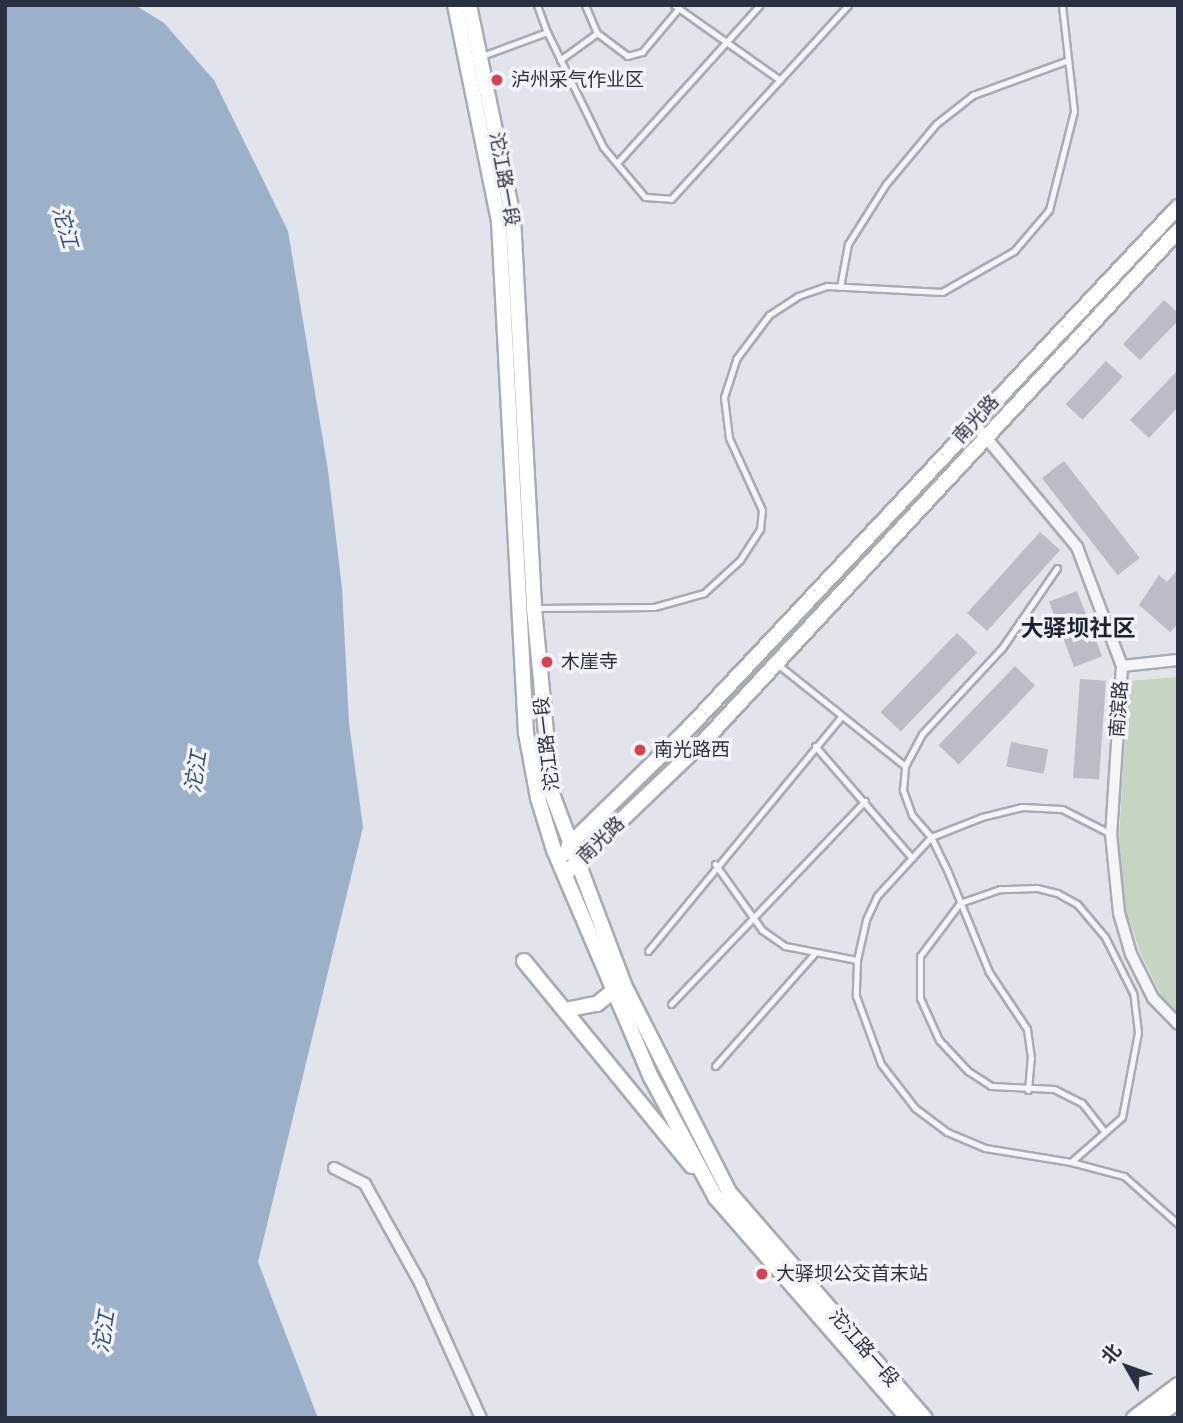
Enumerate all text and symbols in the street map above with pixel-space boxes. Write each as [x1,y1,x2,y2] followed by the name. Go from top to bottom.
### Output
[511,69,644,91] place label: 泸州采气作业区
[489,72,505,88] marker: 泸州采气作业区
[485,130,523,228] street label: 沱江路一段
[47,203,83,251] water label: 沱江
[948,390,1004,448] street label: 南光路
[1021,614,1135,642] district label: 大驿坝社区
[561,651,618,673] place label: 木崖寺
[539,654,555,670] marker: 木崖寺
[1106,680,1132,738] street label: 南滨路
[530,695,564,793] street label: 沱江路一段
[654,739,730,761] place label: 南光路西
[632,742,648,758] marker: 南光路西
[180,749,212,795] water label: 沱江
[573,812,629,868] street label: 南光路
[776,1263,928,1285] place label: 大驿坝公交首末站
[754,1266,770,1282] marker: 大驿坝公交首末站
[824,1305,904,1391] street label: 沱江路一段
[88,1309,120,1355] water label: 沱江
[1092,1332,1162,1402] north arrow
[1096,1339,1126,1369] text: 北

